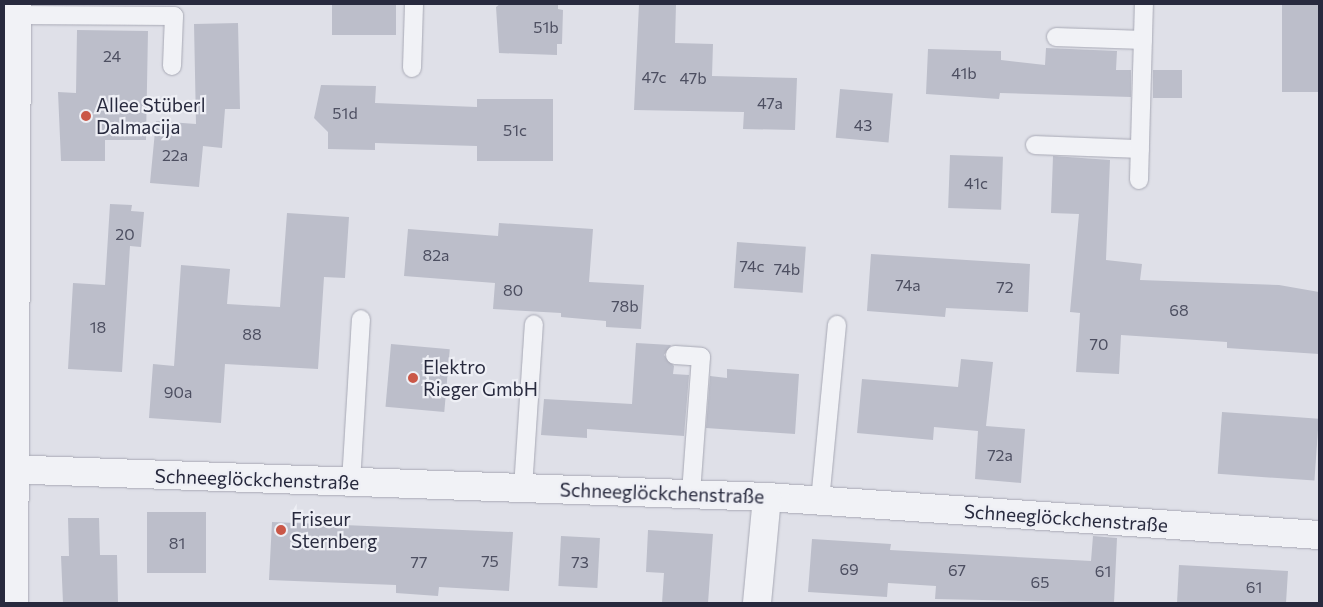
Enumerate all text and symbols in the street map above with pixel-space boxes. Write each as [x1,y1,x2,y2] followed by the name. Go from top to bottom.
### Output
[533,17,559,37] house number: 51b
[103,46,121,66] house number: 24
[951,63,977,83] house number: 41b
[642,67,666,87] house number: 47c
[679,68,707,88] house number: 47b
[757,93,783,113] house number: 47a
[96,94,205,138] place label: Allee Stüberl Dalmacija
[332,103,358,123] house number: 51d
[80,110,92,122] marker: Allee Stüberl Dalmacija
[854,115,872,135] house number: 43
[503,120,527,140] house number: 51c
[162,145,188,165] house number: 22a
[964,173,988,193] house number: 41c
[115,224,135,244] house number: 20
[423,245,449,265] house number: 82a
[740,256,764,276] house number: 74c
[774,259,800,279] house number: 74b
[895,275,921,295] house number: 74a
[996,277,1014,297] house number: 72
[503,280,523,300] house number: 80
[611,296,639,316] house number: 78b
[1169,300,1189,320] house number: 68
[90,317,106,337] house number: 18
[242,324,262,344] house number: 88
[1090,334,1108,354] house number: 70
[423,356,538,400] place label: Elektro Rieger GmbH
[407,372,419,384] marker: Elektro Rieger GmbH
[164,382,192,402] house number: 90a
[987,445,1013,465] house number: 72a
[154,464,360,494] street label: Schneeglöckchenstraße
[559,478,765,508] street label: Schneeglöckchenstraße
[963,499,1169,537] street label: Schneeglöckchenstraße
[291,508,377,552] place label: Friseur Sternberg
[275,524,287,536] marker: Friseur Sternberg
[169,533,185,553] house number: 81
[481,551,499,571] house number: 75
[411,552,427,572] house number: 77
[571,552,589,572] house number: 73
[839,559,859,579] house number: 69
[948,560,966,580] house number: 67
[1095,561,1111,581] house number: 61
[1031,572,1049,592] house number: 65
[1246,577,1262,597] house number: 61

